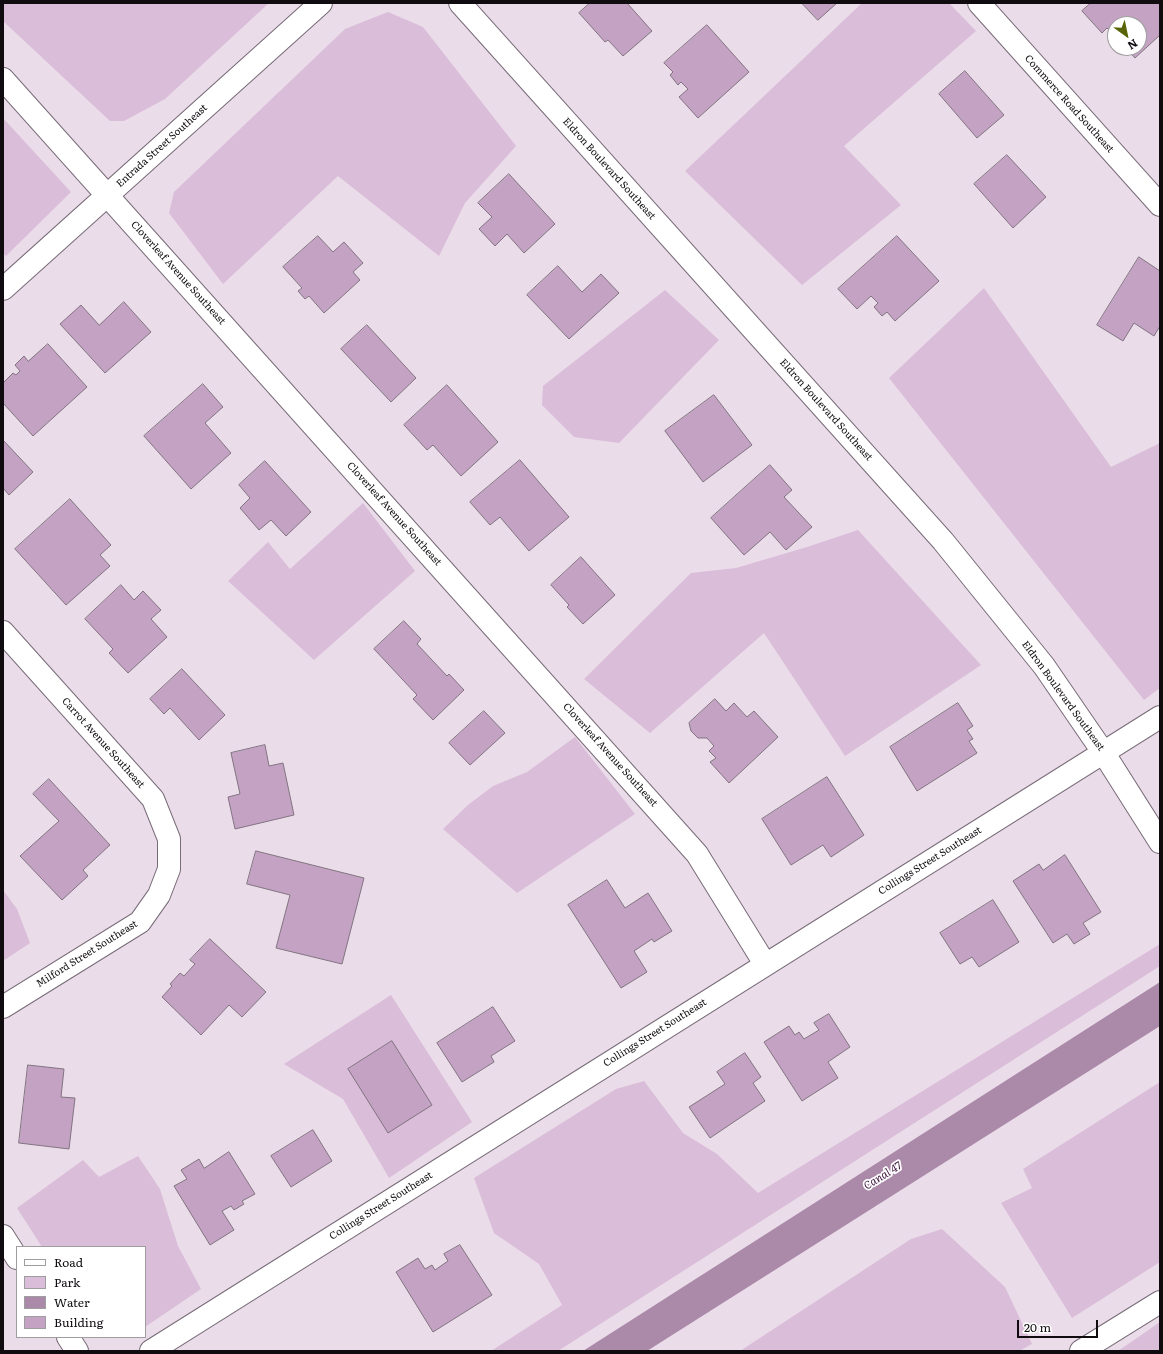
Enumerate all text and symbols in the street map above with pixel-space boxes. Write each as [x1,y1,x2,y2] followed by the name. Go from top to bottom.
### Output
[1107,16,1147,56] north arrow
[1125,36,1141,54] text: N
[1022,53,1116,155] street label: Commerce Road Southeast
[114,102,210,190] street label: Entrada Street Southeast
[560,116,658,222] street label: Eldron Boulevard Southeast
[128,219,228,327] street label: Cloverleaf Avenue Southeast
[777,357,875,463] street label: Eldron Boulevard Southeast
[344,460,444,568] street label: Cloverleaf Avenue Southeast
[1019,639,1107,753] street label: Eldron Boulevard Southeast
[59,695,147,791] street label: Carrot Avenue Southeast
[560,701,660,809] street label: Cloverleaf Avenue Southeast
[876,824,984,898] street label: Collings Street Southeast
[34,918,140,990] street label: Milford Street Southeast
[601,996,709,1070] street label: Collings Street Southeast
[862,1159,904,1193] water label: Canal 47
[327,1169,435,1243] street label: Collings Street Southeast
[16,1246,146,1338] legend
[54,1253,83,1271] text: Road
[54,1273,80,1291] text: Park
[54,1293,90,1311] text: Water
[1019,1312,1100,1338] scale bar
[54,1313,103,1331] text: Building
[1024,1318,1051,1336] text: 20 m

